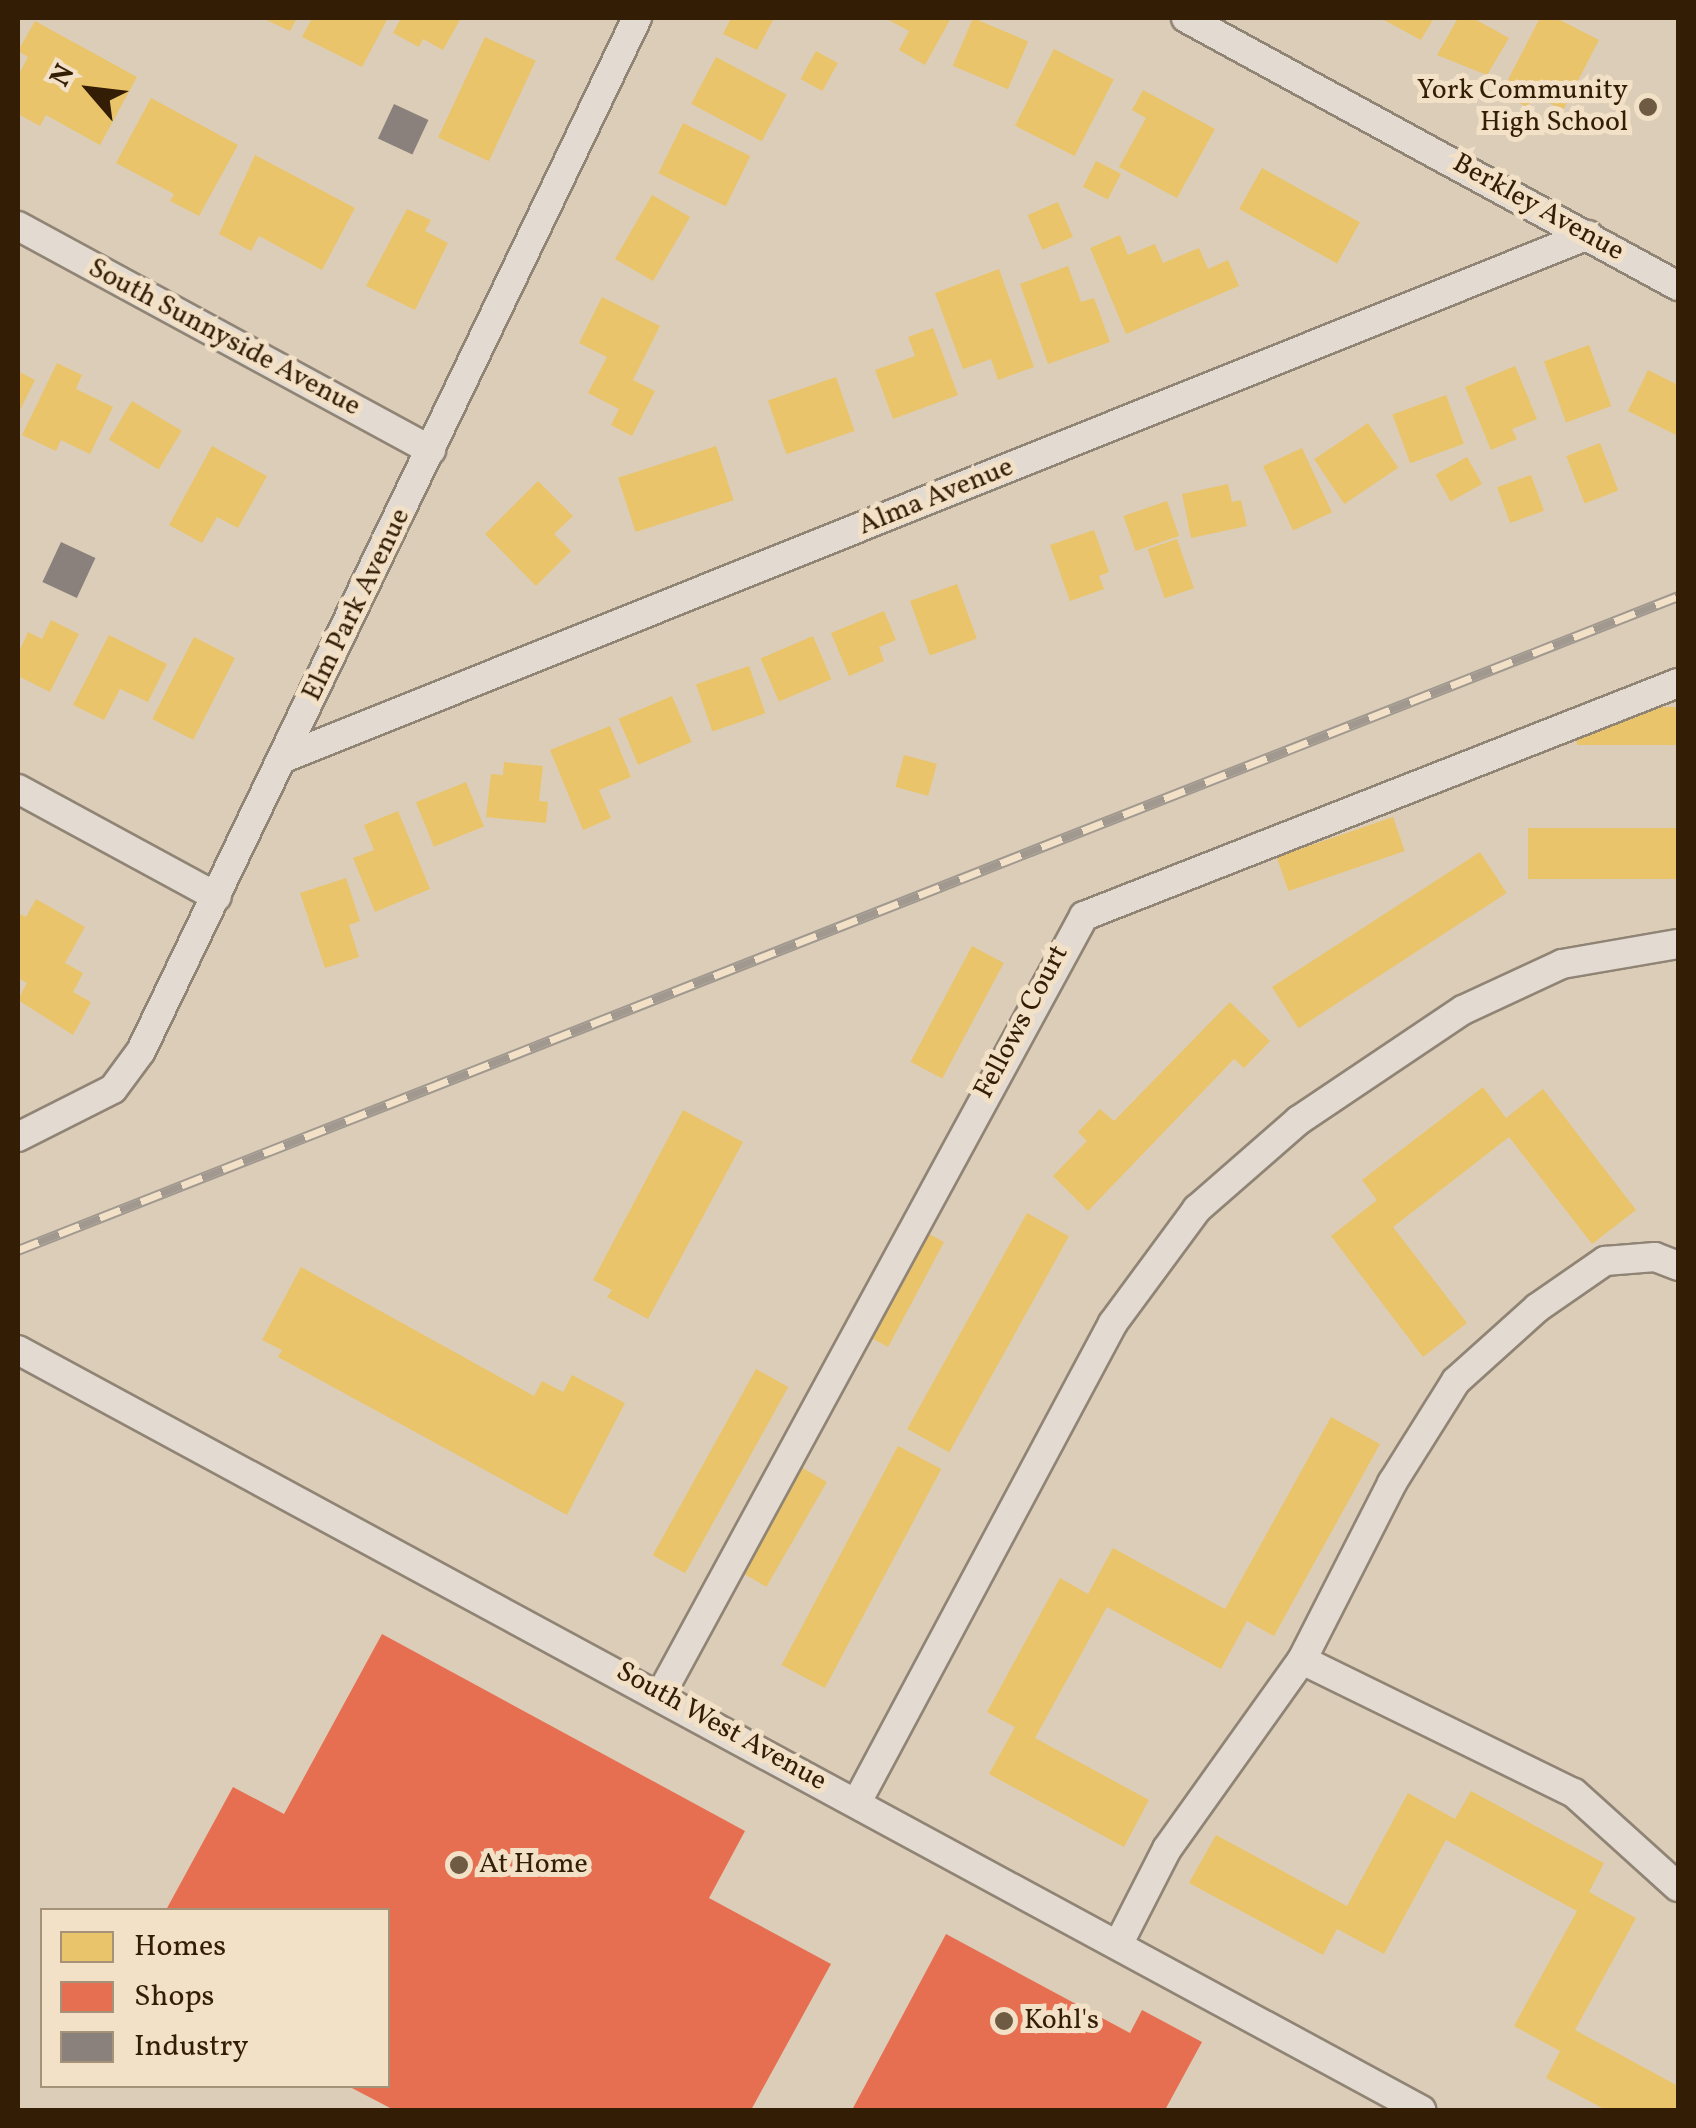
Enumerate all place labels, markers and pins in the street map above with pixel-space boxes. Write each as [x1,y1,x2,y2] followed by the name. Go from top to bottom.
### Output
[1417,74,1628,140] place label: York Community High School
[1637,96,1659,118] marker: York Community High School
[479,1848,588,1882] place label: At Home
[448,1854,470,1876] marker: At Home
[1024,2004,1099,2038] place label: Kohl's
[993,2010,1015,2032] marker: Kohl's

